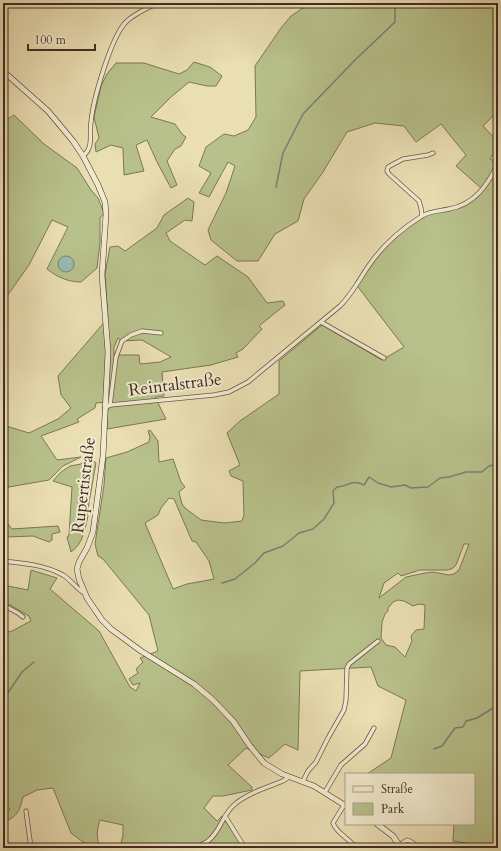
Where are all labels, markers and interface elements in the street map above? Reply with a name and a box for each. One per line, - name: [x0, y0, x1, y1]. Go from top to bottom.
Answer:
- scale bar: [28, 26, 95, 52]
- text: 100 m: [34, 32, 67, 48]
- street label: Reintalstraße: [127, 367, 223, 402]
- street label: Rupertistraße: [66, 436, 101, 534]
- legend: [345, 773, 475, 825]
- text: Straße: [381, 781, 413, 797]
- text: Park: [381, 801, 405, 817]

